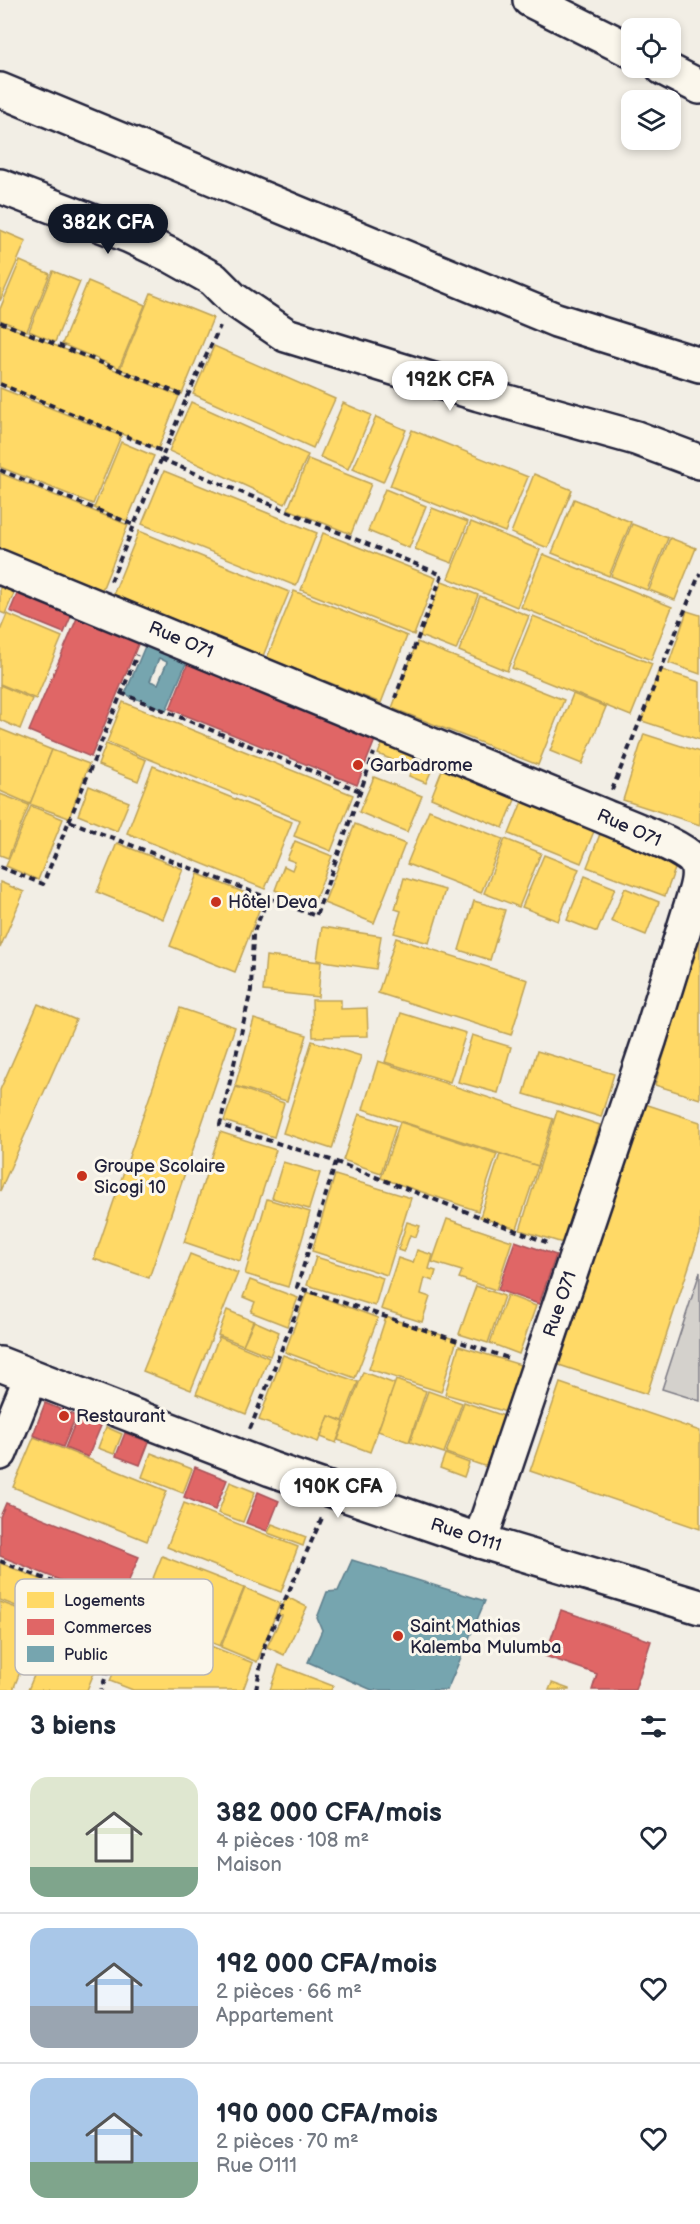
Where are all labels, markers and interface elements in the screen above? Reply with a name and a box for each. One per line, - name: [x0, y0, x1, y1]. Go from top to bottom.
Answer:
- map controls: [621, 18, 681, 150]
- button: locate: [621, 18, 681, 78]
- button: layers: [621, 90, 681, 150]
- pin: 382K CFA: [46, 204, 170, 255]
- text: 382K CFA: [62, 211, 154, 235]
- pin: 192K CFA: [388, 361, 512, 412]
- text: 192K CFA: [406, 368, 494, 392]
- street label: Rue O71: [146, 617, 216, 663]
- place label: Garbadrome: [370, 755, 473, 776]
- marker: Garbadrome: [351, 758, 365, 772]
- street label: Rue O71: [594, 805, 664, 851]
- place label: Hôtel Deva: [228, 892, 318, 913]
- marker: Hôtel Deva: [209, 895, 223, 909]
- place label: Groupe Scolaire Sicogi 10: [94, 1156, 225, 1198]
- marker: Groupe Scolaire Sicogi 10: [75, 1169, 89, 1183]
- street label: Rue O71: [539, 1268, 581, 1340]
- place label: Restaurant: [76, 1406, 166, 1427]
- marker: Restaurant: [57, 1409, 71, 1423]
- pin: 190K CFA: [276, 1468, 400, 1519]
- text: 190K CFA: [294, 1475, 382, 1499]
- street label: Rue O111: [428, 1514, 504, 1556]
- legend: [15, 1579, 213, 1675]
- text: Logements: [64, 1592, 145, 1611]
- place label: Saint Mathias Kalemba Mulumba: [410, 1616, 561, 1658]
- text: Commerces: [64, 1619, 152, 1638]
- marker: Saint Mathias Kalemba Mulumba: [391, 1629, 405, 1643]
- text: Public: [64, 1646, 108, 1665]
- icon: filters: [637, 1710, 670, 1743]
- text: 3 biens: [30, 1711, 116, 1742]
- text: 382 000 CFA/mois: [216, 1798, 442, 1829]
- icon: home: [78, 1801, 150, 1873]
- icon: heart: [637, 1821, 670, 1854]
- text: 4 pièces · 108 m²: [216, 1829, 369, 1853]
- text: Maison: [216, 1853, 282, 1877]
- text: 192 000 CFA/mois: [216, 1949, 437, 1980]
- icon: home: [78, 1952, 150, 2024]
- icon: heart: [637, 1972, 670, 2005]
- text: 2 pièces · 66 m²: [216, 1980, 362, 2004]
- text: Appartement: [216, 2004, 333, 2028]
- text: 190 000 CFA/mois: [216, 2099, 438, 2130]
- icon: home: [78, 2102, 150, 2174]
- icon: heart: [637, 2122, 670, 2155]
- text: 2 pièces · 70 m²: [216, 2130, 359, 2154]
- text: Rue O111: [216, 2154, 297, 2178]

